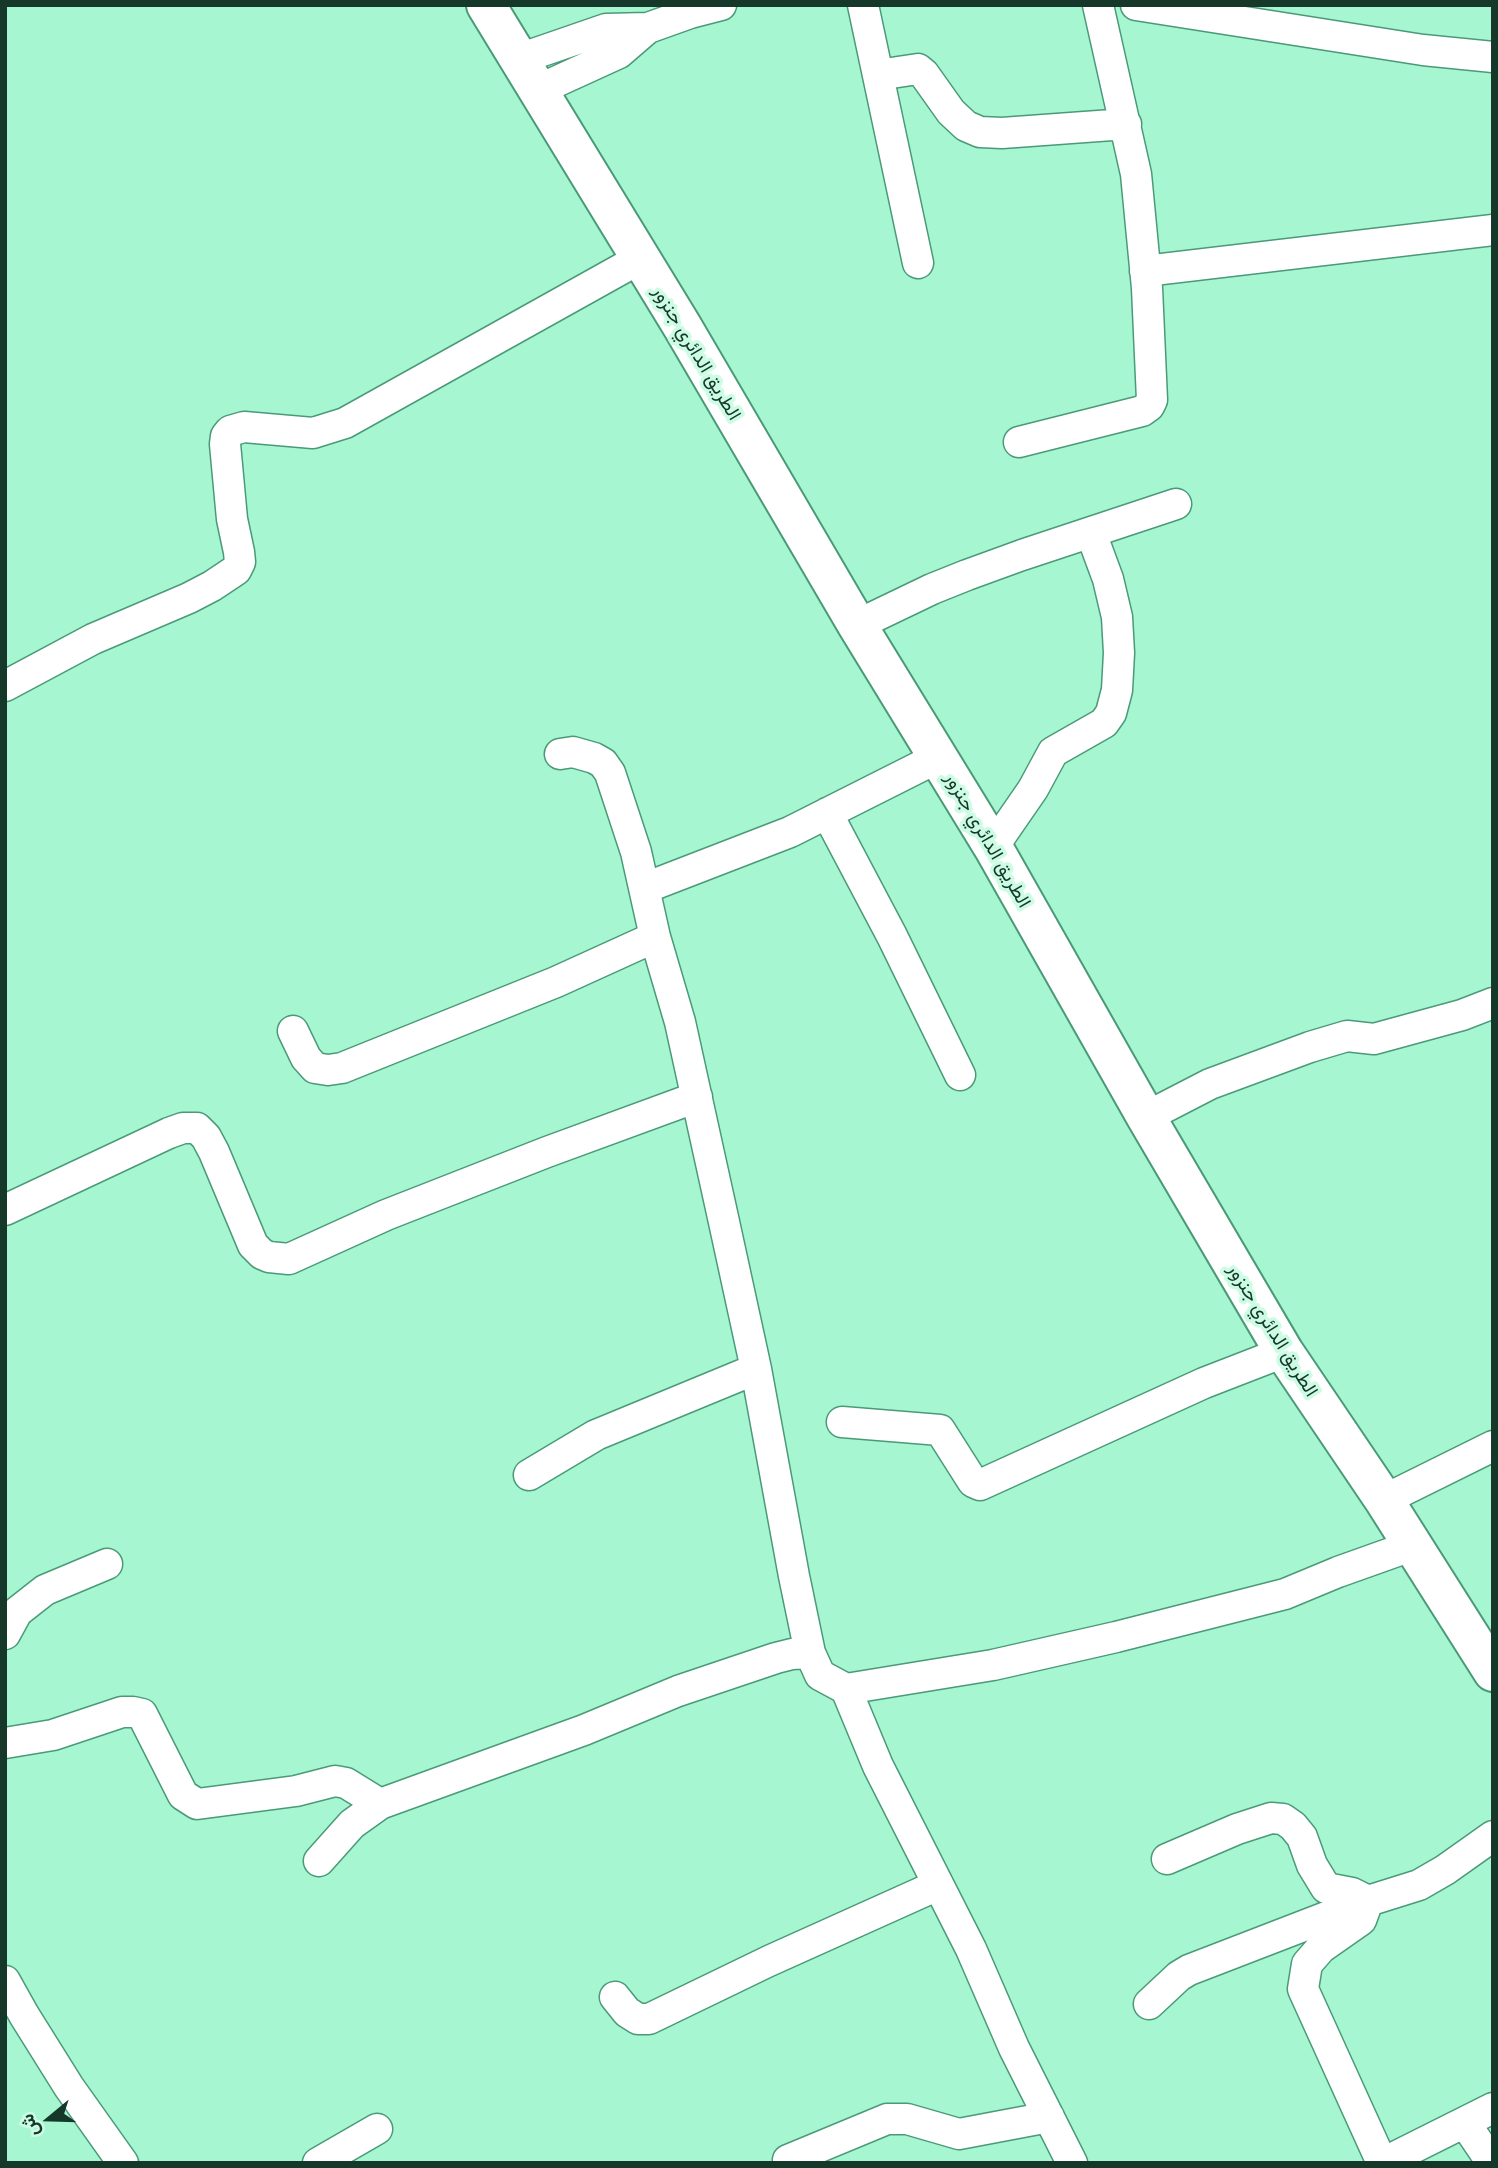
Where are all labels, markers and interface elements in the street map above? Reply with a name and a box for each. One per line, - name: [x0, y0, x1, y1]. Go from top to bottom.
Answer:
- street label: الطريق الدائري جنزور: [648, 282, 746, 424]
- street label: الطريق الدائري جنزور: [940, 768, 1036, 912]
- street label: الطريق الدائري جنزور: [1223, 1259, 1323, 1401]
- north arrow: [14, 2084, 84, 2154]
- text: ش: [14, 2111, 43, 2141]

